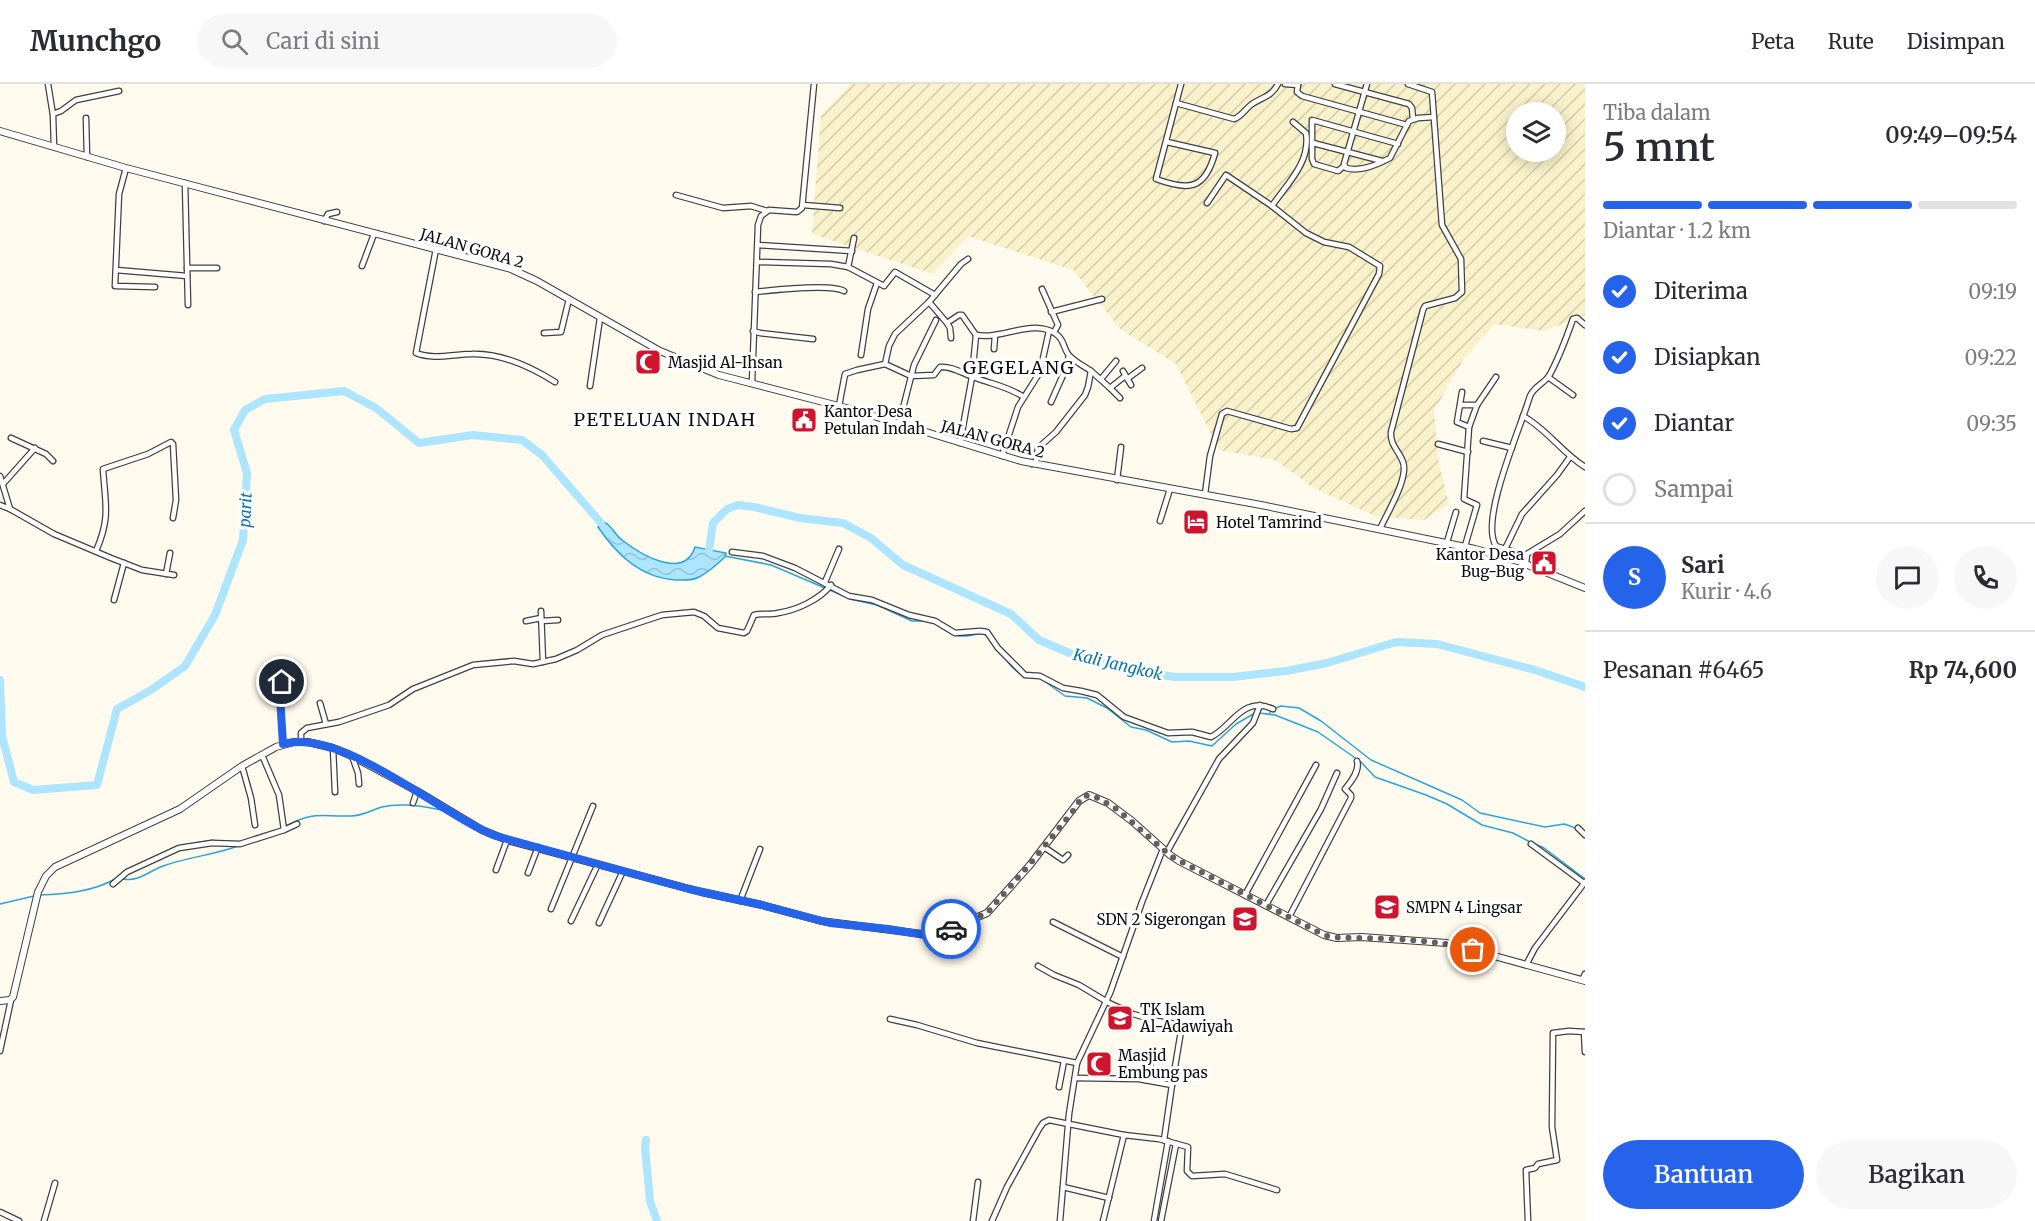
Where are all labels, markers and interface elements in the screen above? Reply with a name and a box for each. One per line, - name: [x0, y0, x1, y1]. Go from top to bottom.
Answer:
- search box: [197, 14, 617, 68]
- text: Munchgo: [30, 23, 161, 59]
- icon: search: [218, 25, 251, 58]
- text: Cari di sini: [266, 27, 380, 55]
- text: Peta: [1751, 28, 1795, 55]
- text: Rute: [1828, 28, 1874, 55]
- text: Disimpan: [1907, 28, 2005, 55]
- text: Tiba dalam: [1603, 100, 1711, 125]
- map controls: [1506, 102, 1566, 162]
- button: layers: [1506, 102, 1566, 162]
- text: 09:49–09:54: [1885, 121, 2017, 149]
- text: 5 mnt: [1603, 123, 1715, 172]
- text: Diantar · 1.2 km: [1603, 218, 1751, 243]
- street label: JALAN GORA 2: [417, 224, 526, 272]
- icon: check: [1603, 275, 1636, 308]
- text: Diterima: [1654, 277, 1748, 305]
- text: 09:19: [1968, 279, 2017, 304]
- icon: check: [1603, 341, 1636, 374]
- text: Disiapkan: [1654, 343, 1760, 371]
- text: 09:22: [1964, 345, 2017, 370]
- mosque icon: Masjid Al-Ihsan: [633, 347, 663, 377]
- place label: Masjid Al-Ihsan: [668, 353, 783, 372]
- district label: GEGELANG: [963, 356, 1075, 379]
- place label: Kantor Desa Petulan Indah: [824, 402, 925, 438]
- public building icon: Kantor Desa Petulan Indah: [789, 405, 819, 435]
- icon: check: [1603, 407, 1636, 440]
- district label: PETELUAN INDAH: [574, 408, 756, 431]
- text: Diantar: [1654, 409, 1734, 437]
- text: 09:35: [1966, 411, 2017, 436]
- street label: JALAN GORA 2: [938, 416, 1047, 462]
- text: Sampai: [1654, 475, 1733, 503]
- water label: parit: [234, 492, 256, 528]
- hotel icon: Hotel Tamrind: [1181, 507, 1211, 537]
- place label: Hotel Tamrind: [1216, 513, 1322, 532]
- place label: Kantor Desa Bug-Bug: [1436, 545, 1524, 581]
- button: chat: [1876, 546, 1939, 609]
- button: phone: [1954, 546, 2017, 609]
- public building icon: Kantor Desa Bug-Bug: [1529, 548, 1559, 578]
- text: Sari: [1681, 551, 1725, 579]
- text: S: [1628, 563, 1641, 591]
- text: Kurir · 4.6: [1681, 579, 1772, 604]
- water label: Kali Jangkok: [1070, 644, 1165, 684]
- pin: [256, 656, 307, 707]
- text: Pesanan #6465: [1603, 656, 1764, 684]
- text: Rp 74,600: [1909, 656, 2017, 684]
- icon: home: [265, 665, 298, 698]
- school or university icon: SMPN 4 Lingsar: [1372, 892, 1402, 922]
- place label: SMPN 4 Lingsar: [1406, 898, 1523, 917]
- courier: [921, 899, 981, 959]
- school or university icon: SDN 2 Sigerongan: [1230, 904, 1260, 934]
- place label: SDN 2 Sigerongan: [1097, 910, 1226, 929]
- icon: car: [935, 913, 968, 946]
- pin: [1447, 924, 1498, 975]
- icon: bag: [1456, 933, 1489, 966]
- place label: TK Islam Al-Adawiyah: [1139, 1000, 1233, 1036]
- school or university icon: TK Islam Al-Adawiyah: [1105, 1003, 1135, 1033]
- place label: Masjid Embung pas: [1118, 1046, 1208, 1082]
- mosque icon: Masjid Embung pas: [1084, 1049, 1114, 1079]
- button: Bantuan: [1603, 1140, 1804, 1209]
- button: Bagikan: [1816, 1140, 2017, 1209]

